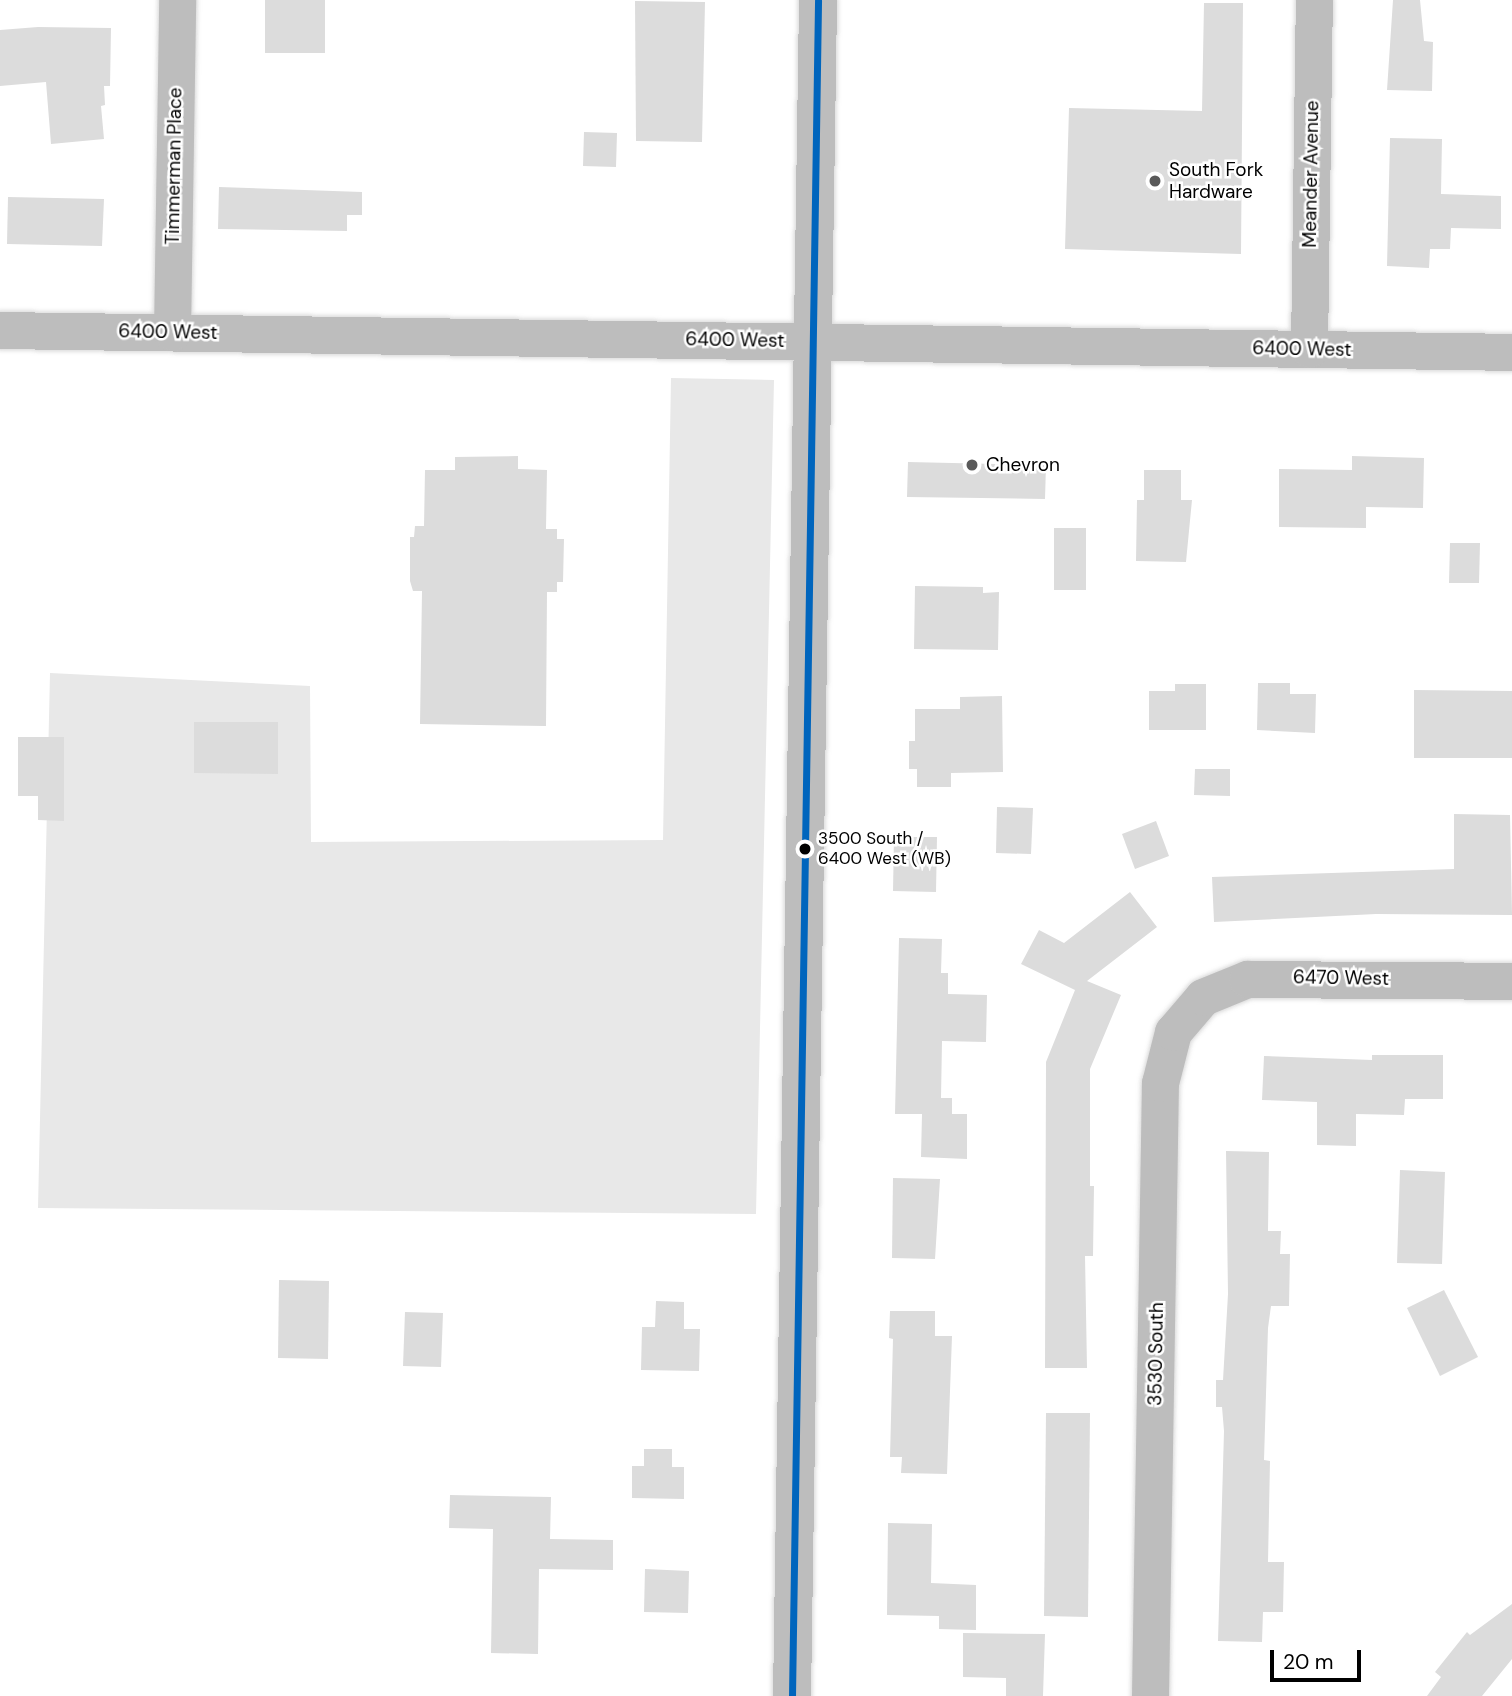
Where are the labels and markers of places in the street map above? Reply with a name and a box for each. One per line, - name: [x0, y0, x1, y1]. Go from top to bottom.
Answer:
- place label: South Fork Hardware: [1169, 159, 1263, 203]
- marker: South Fork Hardware: [1147, 173, 1163, 189]
- place label: Chevron: [986, 454, 1060, 476]
- marker: Chevron: [964, 457, 980, 473]
- place label: 3500 South / 6400 West (WB): [818, 829, 951, 869]
- marker: 3500 South / 6400 West (WB): [798, 842, 812, 856]

